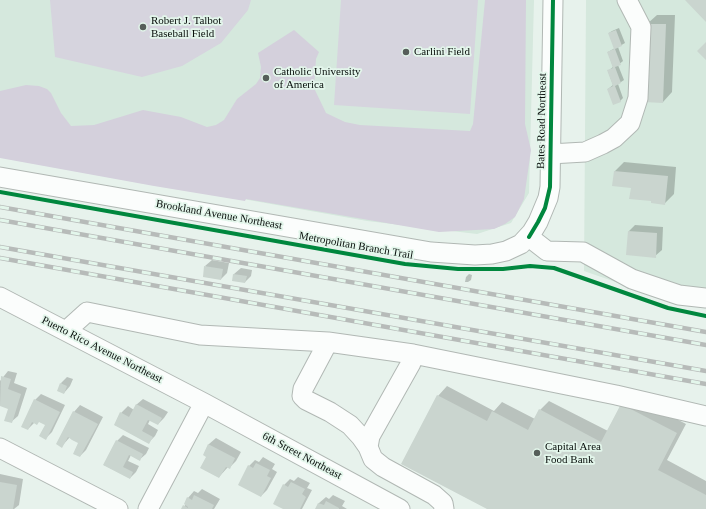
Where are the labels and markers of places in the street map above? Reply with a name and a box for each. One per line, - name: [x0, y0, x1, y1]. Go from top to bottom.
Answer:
- place label: Robert J. Talbot Baseball Field: [151, 14, 221, 40]
- marker: Robert J. Talbot Baseball Field: [138, 22, 148, 32]
- place label: Carlini Field: [414, 45, 470, 59]
- marker: Carlini Field: [401, 47, 411, 57]
- place label: Catholic University of America: [274, 65, 360, 91]
- marker: Catholic University of America: [261, 73, 271, 83]
- place label: Capital Area Food Bank: [545, 440, 601, 466]
- marker: Capital Area Food Bank: [532, 448, 542, 458]

